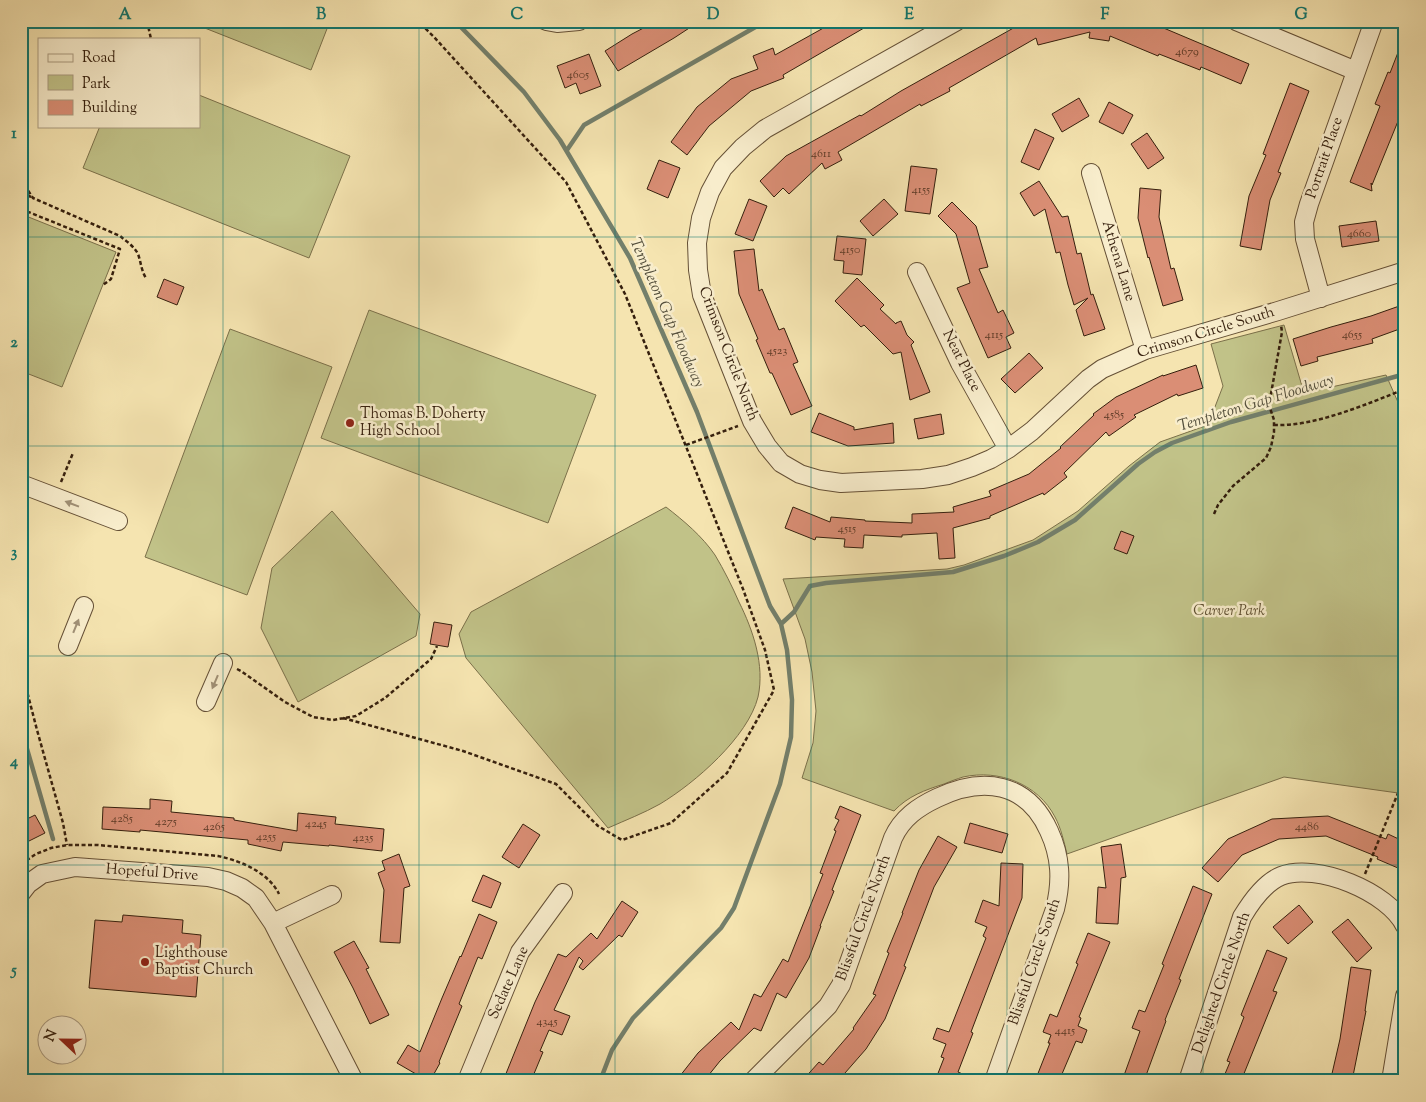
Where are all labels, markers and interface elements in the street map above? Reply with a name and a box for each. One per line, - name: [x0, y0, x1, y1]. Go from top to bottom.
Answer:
- text: A: [119, 4, 132, 27]
- text: B: [316, 4, 326, 27]
- text: C: [511, 4, 524, 27]
- text: D: [707, 4, 720, 27]
- text: E: [904, 4, 914, 27]
- text: F: [1101, 4, 1110, 27]
- text: G: [1294, 4, 1308, 27]
- legend: [38, 38, 200, 128]
- house number: 4679: [1175, 43, 1199, 61]
- text: Road: [82, 48, 116, 69]
- house number: 4605: [567, 66, 589, 84]
- text: Park: [82, 74, 111, 95]
- text: Building: [82, 98, 137, 119]
- street label: Portrait Place: [1301, 114, 1349, 202]
- text: 1: [11, 123, 17, 146]
- house number: 4611: [811, 145, 831, 163]
- house number: 4155: [912, 181, 930, 199]
- street label: Athena Lane: [1096, 218, 1140, 304]
- house number: 4660: [1347, 225, 1371, 243]
- water label: Templeton Gap Floodway: [623, 234, 710, 392]
- house number: 4150: [840, 241, 860, 259]
- street label: Crimson Circle North: [693, 284, 763, 424]
- street label: Crimson Circle South: [1135, 302, 1277, 364]
- street label: Neat Place: [936, 326, 986, 396]
- house number: 4115: [985, 326, 1003, 344]
- house number: 4655: [1342, 326, 1362, 344]
- text: 2: [10, 332, 18, 355]
- house number: 4523: [767, 342, 787, 360]
- water label: Templeton Gap Floodway: [1175, 369, 1337, 439]
- place label: Thomas B. Doherty High School: [360, 404, 486, 442]
- house number: 4585: [1104, 406, 1124, 424]
- marker: Thomas B. Doherty High School: [344, 417, 356, 429]
- one-way arrow: [64, 500, 79, 508]
- house number: 4515: [838, 520, 856, 538]
- text: 3: [11, 542, 18, 565]
- park label: Carver Park: [1193, 601, 1265, 622]
- one-way arrow: [72, 619, 80, 633]
- one-way arrow: [210, 675, 218, 690]
- text: 4: [9, 751, 18, 774]
- house number: 4285: [111, 810, 133, 828]
- house number: 4275: [155, 813, 177, 831]
- house number: 4245: [305, 815, 327, 833]
- house number: 4265: [203, 818, 225, 836]
- house number: 4486: [1295, 818, 1319, 836]
- house number: 4255: [256, 828, 276, 846]
- house number: 4235: [353, 829, 373, 847]
- street label: Blissful Circle North: [831, 852, 897, 984]
- street label: Hopeful Drive: [105, 859, 199, 887]
- street label: Blissful Circle South: [1003, 895, 1067, 1028]
- street label: Delighted Circle North: [1188, 909, 1256, 1057]
- place label: Lighthouse Baptist Church: [155, 943, 254, 981]
- street label: Sedate Lane: [484, 943, 534, 1023]
- marker: Lighthouse Baptist Church: [139, 956, 151, 968]
- text: 5: [9, 960, 17, 983]
- house number: 4345: [536, 1013, 558, 1031]
- north arrow: [38, 1014, 88, 1064]
- house number: 4415: [1055, 1022, 1075, 1040]
- text: N: [40, 1027, 63, 1045]

